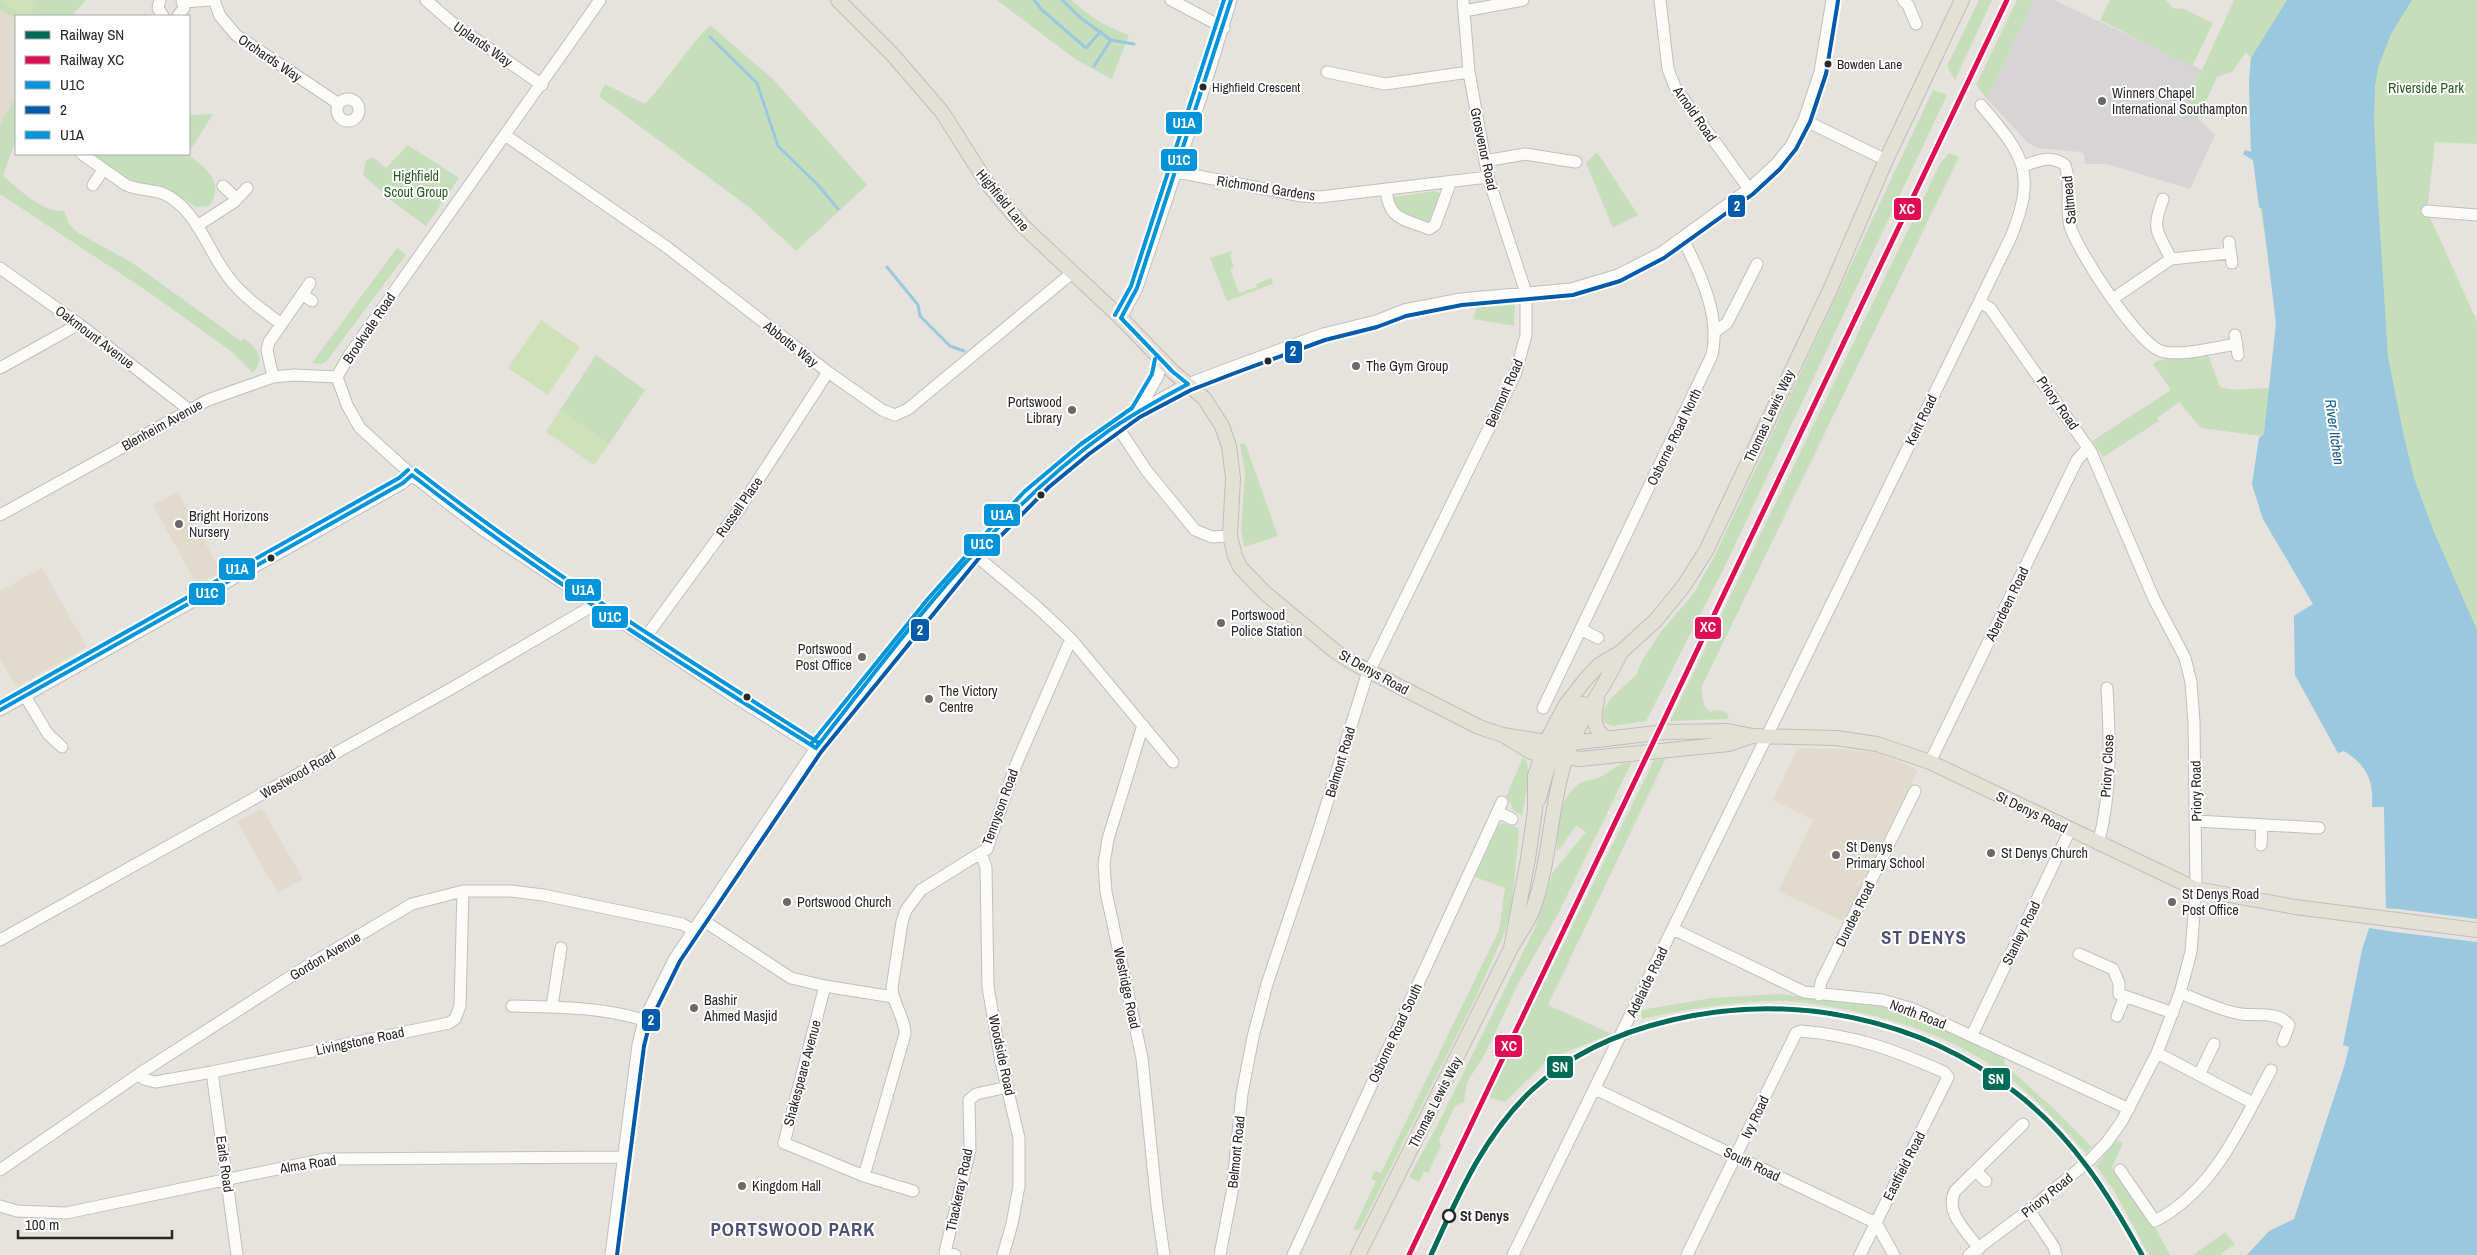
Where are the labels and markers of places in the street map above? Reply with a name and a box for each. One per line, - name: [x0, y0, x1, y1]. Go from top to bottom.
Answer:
- place label: Bowden Lane: [1837, 56, 1902, 73]
- marker: Bowden Lane: [1823, 59, 1833, 69]
- place label: Highfield Crescent: [1212, 79, 1300, 96]
- marker: Highfield Crescent: [1198, 82, 1208, 92]
- place label: Winners Chapel International Southampton: [2112, 84, 2247, 118]
- marker: Winners Chapel International Southampton: [2096, 95, 2108, 107]
- unlabelled marker: [1263, 356, 1273, 366]
- place label: The Gym Group: [1366, 357, 1448, 375]
- marker: The Gym Group: [1350, 360, 1362, 372]
- place label: Portswood Library: [1008, 393, 1062, 427]
- marker: Portswood Library: [1066, 404, 1078, 416]
- unlabelled marker: [1036, 490, 1046, 500]
- place label: Bright Horizons Nursery: [189, 507, 269, 541]
- marker: Bright Horizons Nursery: [173, 518, 185, 530]
- unlabelled marker: [266, 553, 276, 563]
- place label: Portswood Police Station: [1231, 606, 1302, 640]
- marker: Portswood Police Station: [1215, 617, 1227, 629]
- place label: Portswood Post Office: [795, 640, 852, 674]
- marker: Portswood Post Office: [856, 651, 868, 663]
- place label: The Victory Centre: [939, 682, 998, 716]
- unlabelled marker: [742, 692, 752, 702]
- marker: The Victory Centre: [923, 693, 935, 705]
- place label: St Denys Primary School: [1846, 838, 1924, 872]
- place label: St Denys Church: [2001, 844, 2088, 862]
- marker: St Denys Church: [1985, 847, 1997, 859]
- marker: St Denys Primary School: [1830, 849, 1842, 861]
- place label: St Denys Road Post Office: [2182, 885, 2259, 919]
- place label: Portswood Church: [797, 893, 891, 911]
- marker: Portswood Church: [781, 896, 793, 908]
- marker: St Denys Road Post Office: [2166, 896, 2178, 908]
- place label: Bashir Ahmed Masjid: [703, 991, 777, 1025]
- marker: Bashir Ahmed Masjid: [688, 1002, 700, 1014]
- place label: Kingdom Hall: [752, 1177, 821, 1195]
- marker: Kingdom Hall: [736, 1180, 748, 1192]
- place label: St Denys: [1460, 1207, 1509, 1225]
- marker: St Denys: [1442, 1209, 1456, 1223]

